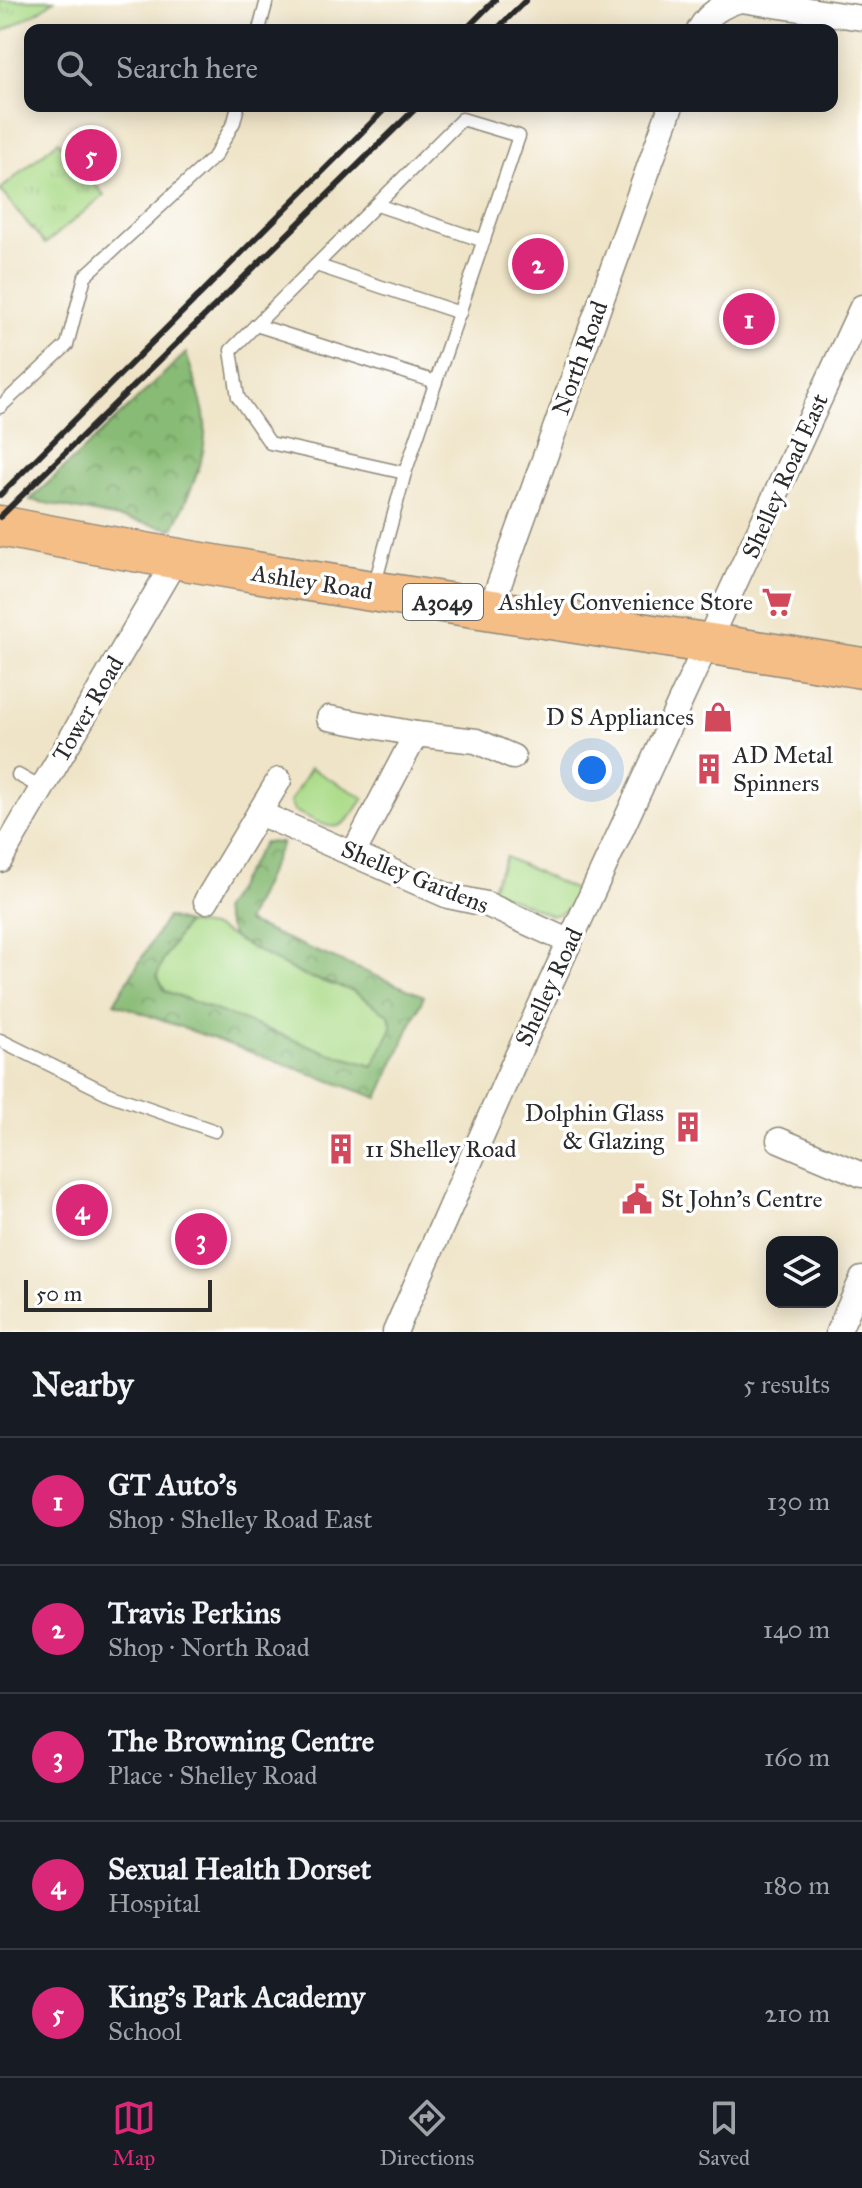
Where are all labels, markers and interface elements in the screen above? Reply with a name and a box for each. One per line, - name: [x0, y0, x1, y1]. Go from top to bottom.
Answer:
- search box: [24, 24, 838, 112]
- icon: search: [52, 46, 96, 90]
- text: Search here: [116, 50, 258, 86]
- pin: 5: [65, 125, 117, 185]
- pin: 2: [512, 234, 564, 294]
- pin: 1: [723, 289, 775, 349]
- street label: North Road: [546, 297, 614, 419]
- street label: Shelley Road East: [735, 389, 835, 563]
- street label: Ashley Road: [248, 557, 375, 606]
- road number: A3049: [403, 584, 483, 620]
- supermarket icon: Ashley Convenience Store: [760, 585, 794, 619]
- place label: Ashley Convenience Store: [498, 587, 753, 617]
- street label: Tower Road: [46, 651, 130, 767]
- shop icon: D S Appliances: [701, 700, 735, 734]
- place label: D S Appliances: [546, 702, 694, 732]
- place label: AD Metal Spinners: [732, 740, 833, 798]
- your location: [572, 750, 612, 790]
- building icon: AD Metal Spinners: [692, 752, 726, 786]
- street label: Shelley Gardens: [337, 834, 493, 920]
- street label: Shelley Road: [508, 923, 590, 1051]
- place label: Dolphin Glass & Glazing: [525, 1098, 665, 1156]
- building icon: Dolphin Glass & Glazing: [671, 1110, 705, 1144]
- building icon: 11 Shelley Road: [324, 1132, 358, 1166]
- place label: 11 Shelley Road: [365, 1134, 517, 1164]
- pin: 4: [56, 1180, 108, 1240]
- public building icon: St John's Centre: [620, 1182, 654, 1216]
- place label: St John's Centre: [661, 1184, 822, 1214]
- pin: 3: [175, 1209, 227, 1269]
- map controls: [766, 1236, 838, 1308]
- button: layers: [766, 1236, 838, 1308]
- scale bar: [24, 1276, 212, 1312]
- text: 50 m: [36, 1280, 82, 1307]
- text: Nearby: [32, 1364, 134, 1405]
- text: 5 results: [743, 1368, 830, 1400]
- text: GT Auto's: [108, 1467, 237, 1503]
- text: 1: [53, 1485, 63, 1517]
- text: 130 m: [767, 1485, 830, 1517]
- text: Shop · Shelley Road East: [108, 1503, 372, 1535]
- text: Travis Perkins: [108, 1595, 281, 1631]
- text: 2: [52, 1613, 64, 1645]
- text: 140 m: [763, 1613, 830, 1645]
- text: Shop · North Road: [108, 1631, 310, 1663]
- text: The Browning Centre: [108, 1723, 374, 1759]
- text: 3: [53, 1741, 63, 1773]
- text: 160 m: [764, 1741, 830, 1773]
- text: Place · Shelley Road: [108, 1759, 318, 1791]
- text: Sexual Health Dorset: [108, 1851, 371, 1887]
- text: 4: [51, 1869, 65, 1901]
- text: 180 m: [763, 1869, 830, 1901]
- text: Hospital: [108, 1887, 200, 1919]
- text: King's Park Academy: [108, 1979, 365, 2015]
- text: 5: [52, 1997, 64, 2029]
- text: 210 m: [764, 1997, 830, 2029]
- text: School: [108, 2015, 182, 2047]
- tab: Map: [112, 2096, 156, 2171]
- tab: Directions: [379, 2096, 474, 2171]
- tab: Saved: [698, 2096, 750, 2171]

